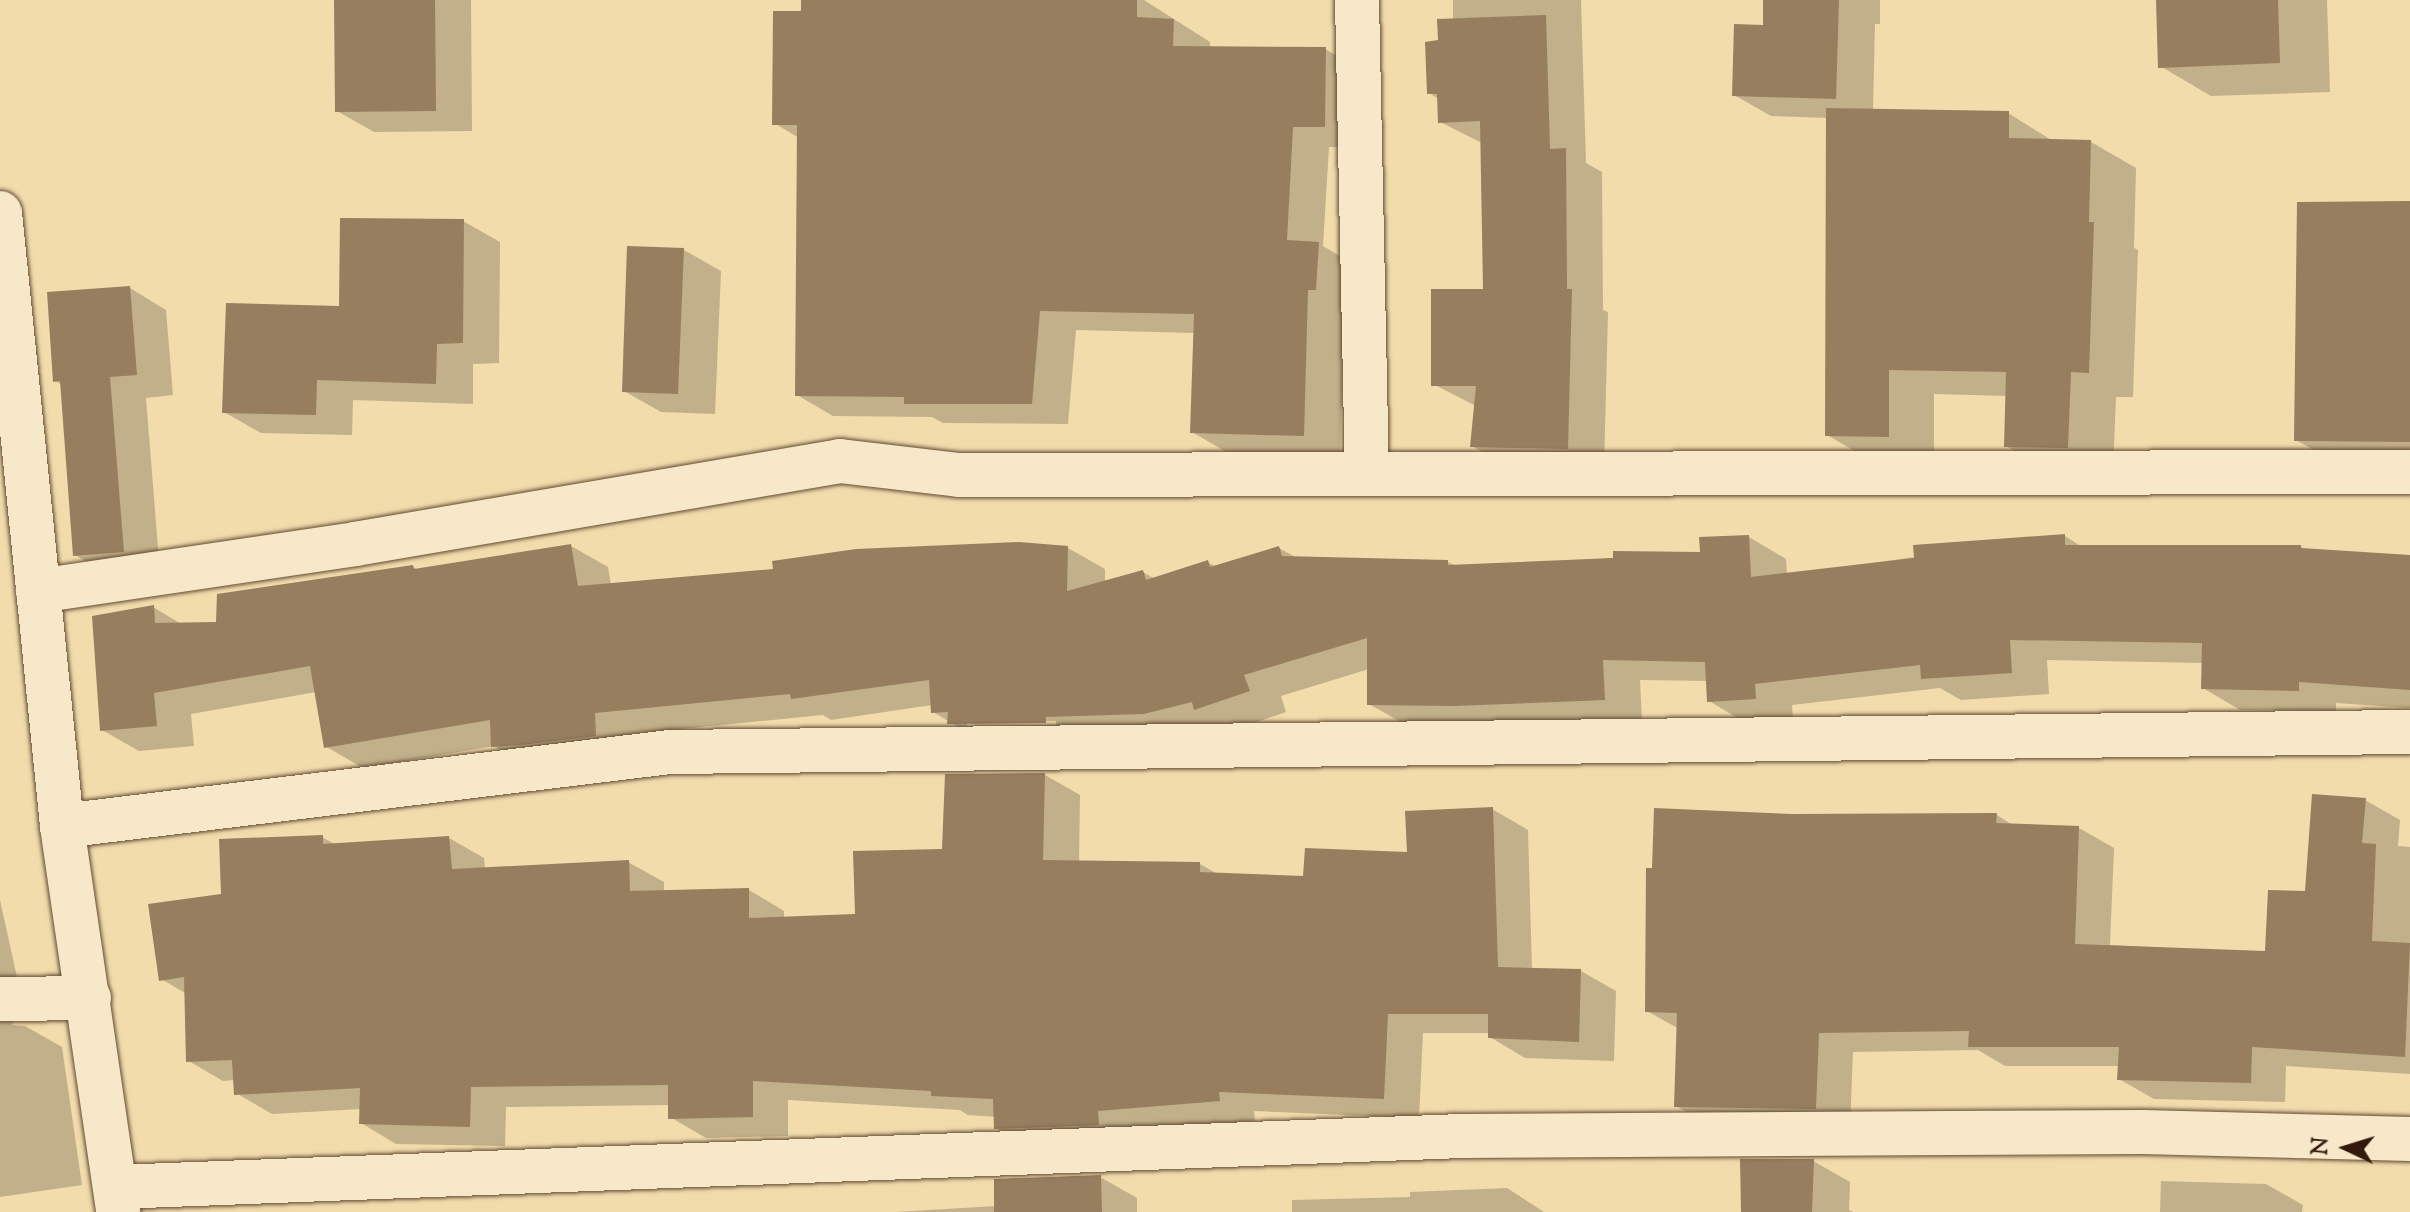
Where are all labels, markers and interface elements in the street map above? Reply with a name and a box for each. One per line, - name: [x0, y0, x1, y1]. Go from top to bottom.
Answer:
- north arrow: [2306, 1108, 2386, 1188]
- text: N: [2305, 1136, 2339, 1156]

